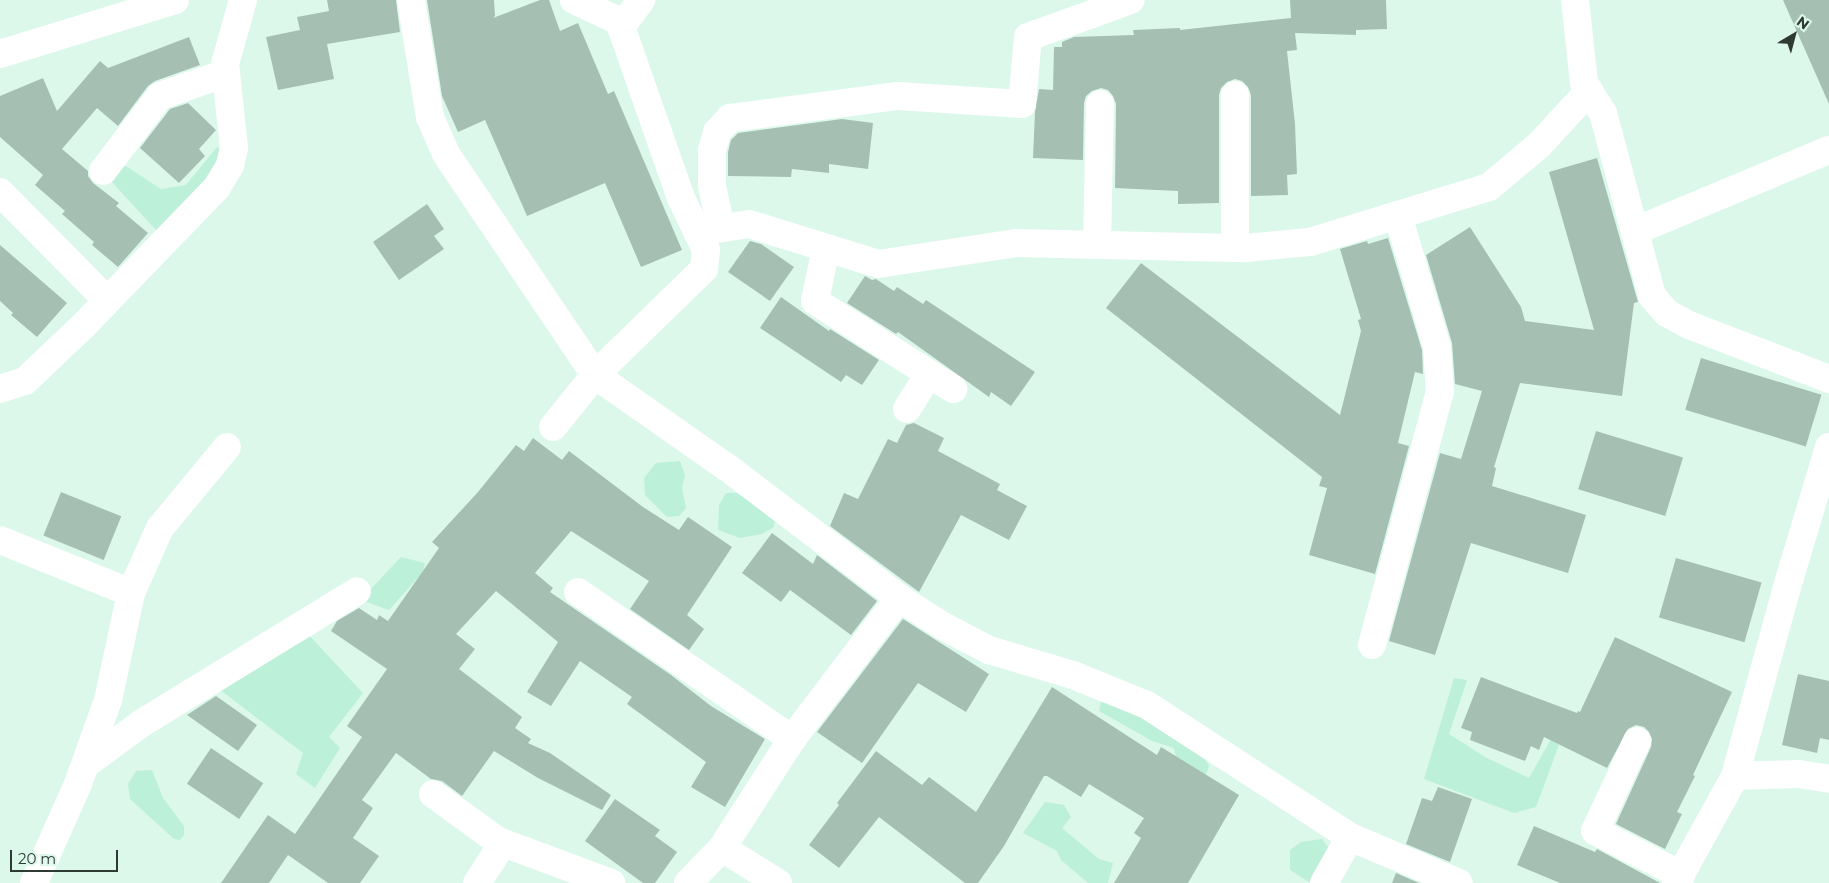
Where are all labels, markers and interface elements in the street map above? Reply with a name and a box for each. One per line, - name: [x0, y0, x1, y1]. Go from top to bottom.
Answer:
- north arrow: [1769, 10, 1819, 60]
- text: N: [1793, 12, 1813, 34]
- scale bar: [12, 840, 120, 872]
- text: 20 m: [18, 849, 56, 868]

